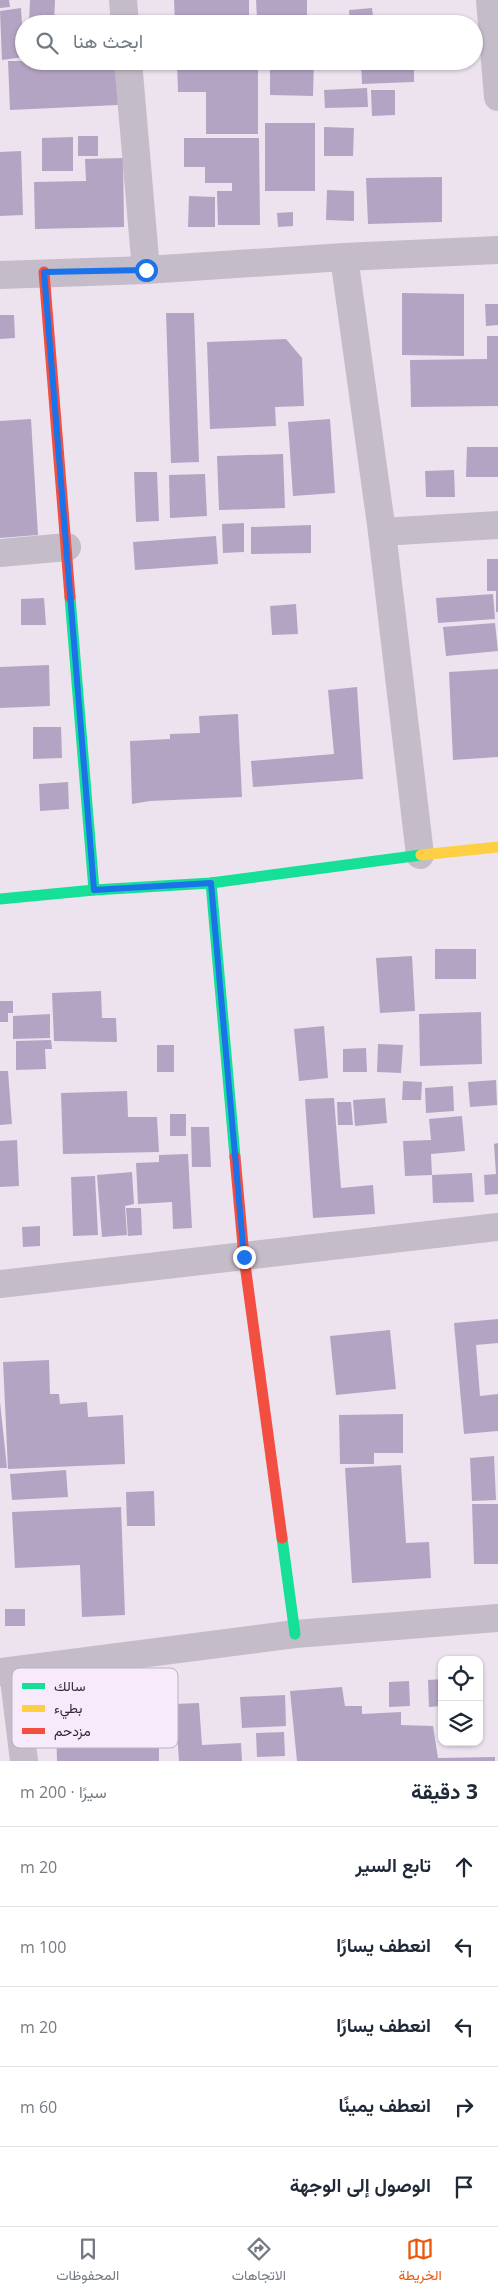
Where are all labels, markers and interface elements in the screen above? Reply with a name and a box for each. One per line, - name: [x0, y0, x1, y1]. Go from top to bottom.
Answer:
- search box: [15, 15, 483, 70]
- text: ابحث هنا: [73, 28, 143, 54]
- icon: search: [33, 29, 61, 57]
- route start: [135, 259, 158, 282]
- route end: [233, 1246, 256, 1269]
- map controls: [438, 1656, 483, 1746]
- button: locate: [438, 1656, 483, 1701]
- legend: [12, 1668, 178, 1748]
- text: سالك: [54, 1676, 85, 1695]
- text: بطيء: [54, 1698, 82, 1720]
- button: layers: [438, 1701, 483, 1746]
- text: مزدحم: [54, 1721, 91, 1740]
- text: 3 دقيقة: [411, 1777, 478, 1805]
- text: سيرًا · 200 m: [20, 1781, 107, 1803]
- text: تابع السير: [355, 1852, 431, 1878]
- icon: ahead: [450, 1853, 478, 1881]
- text: 20 m: [20, 1856, 57, 1878]
- text: انعطف يسارًا: [336, 1932, 431, 1958]
- icon: left: [450, 1933, 478, 1961]
- text: 100 m: [20, 1936, 66, 1958]
- text: انعطف يسارًا: [336, 2012, 431, 2038]
- icon: left: [450, 2013, 478, 2041]
- text: 20 m: [20, 2016, 57, 2038]
- text: انعطف يمينًا: [338, 2092, 431, 2118]
- icon: right: [450, 2093, 478, 2121]
- text: 60 m: [20, 2096, 57, 2118]
- text: الوصول إلى الوجهة: [290, 2172, 431, 2198]
- icon: arrive: [450, 2173, 478, 2201]
- tab: المحفوظات: [56, 2235, 119, 2288]
- tab: الاتجاهات: [232, 2235, 286, 2288]
- tab: الخريطة: [398, 2235, 442, 2288]

